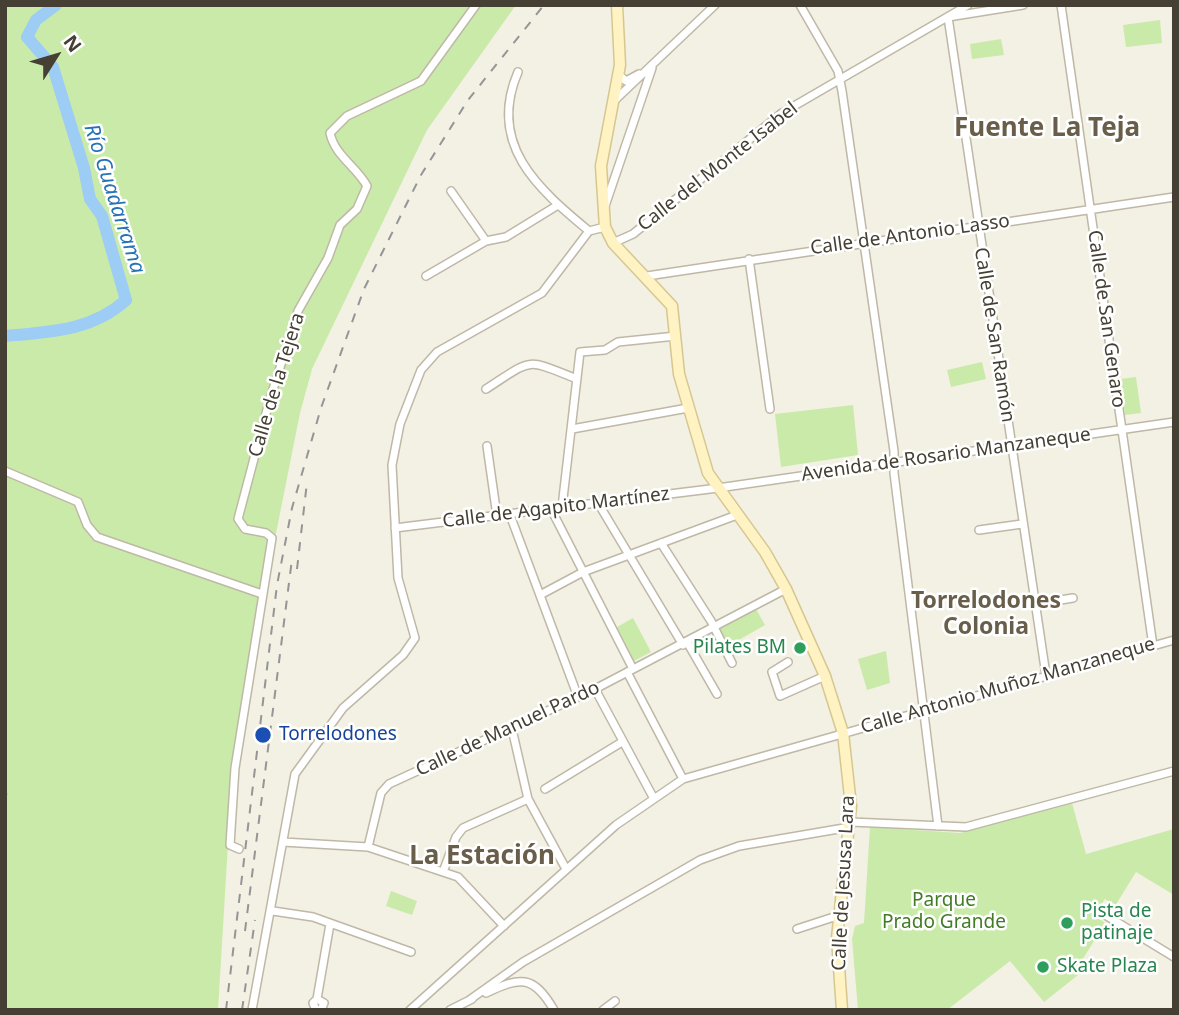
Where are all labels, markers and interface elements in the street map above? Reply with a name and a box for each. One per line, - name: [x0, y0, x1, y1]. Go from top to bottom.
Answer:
- north arrow: [21, 21, 91, 91]
- text: N: [58, 29, 88, 57]
- street label: Calle del Monte Isabel: [633, 97, 803, 237]
- district label: Fuente La Teja: [954, 113, 1140, 145]
- water label: Río Guadarrama: [78, 121, 150, 277]
- street label: Calle de Antonio Lasso: [809, 210, 1011, 260]
- street label: Calle de San Genaro: [1082, 229, 1130, 409]
- street label: Calle de San Ramón: [969, 246, 1019, 424]
- street label: Calle de la Tejera: [244, 310, 310, 460]
- street label: Avenida de Rosario Manzaneque: [800, 423, 1092, 487]
- street label: Calle de Agapito Martínez: [441, 483, 671, 533]
- district label: Torrelodones Colonia: [911, 587, 1061, 641]
- street label: Calle Antonio Muñoz Manzaneque: [858, 633, 1158, 739]
- place label: Pilates BM: [693, 637, 786, 659]
- marker: Pilates BM: [792, 640, 808, 656]
- street label: Calle de Manuel Pardo: [412, 676, 604, 782]
- place label: Torrelodones: [279, 724, 397, 746]
- marker: Torrelodones: [253, 725, 273, 745]
- street label: Calle de Jesusa Lara: [828, 795, 860, 971]
- district label: La Estación: [409, 841, 555, 873]
- park label: Parque Prado Grande: [882, 890, 1006, 934]
- place label: Pista de patinaje: [1081, 901, 1153, 945]
- marker: Pista de patinaje: [1059, 915, 1075, 931]
- place label: Skate Plaza: [1057, 956, 1157, 978]
- marker: Skate Plaza: [1035, 959, 1051, 975]

